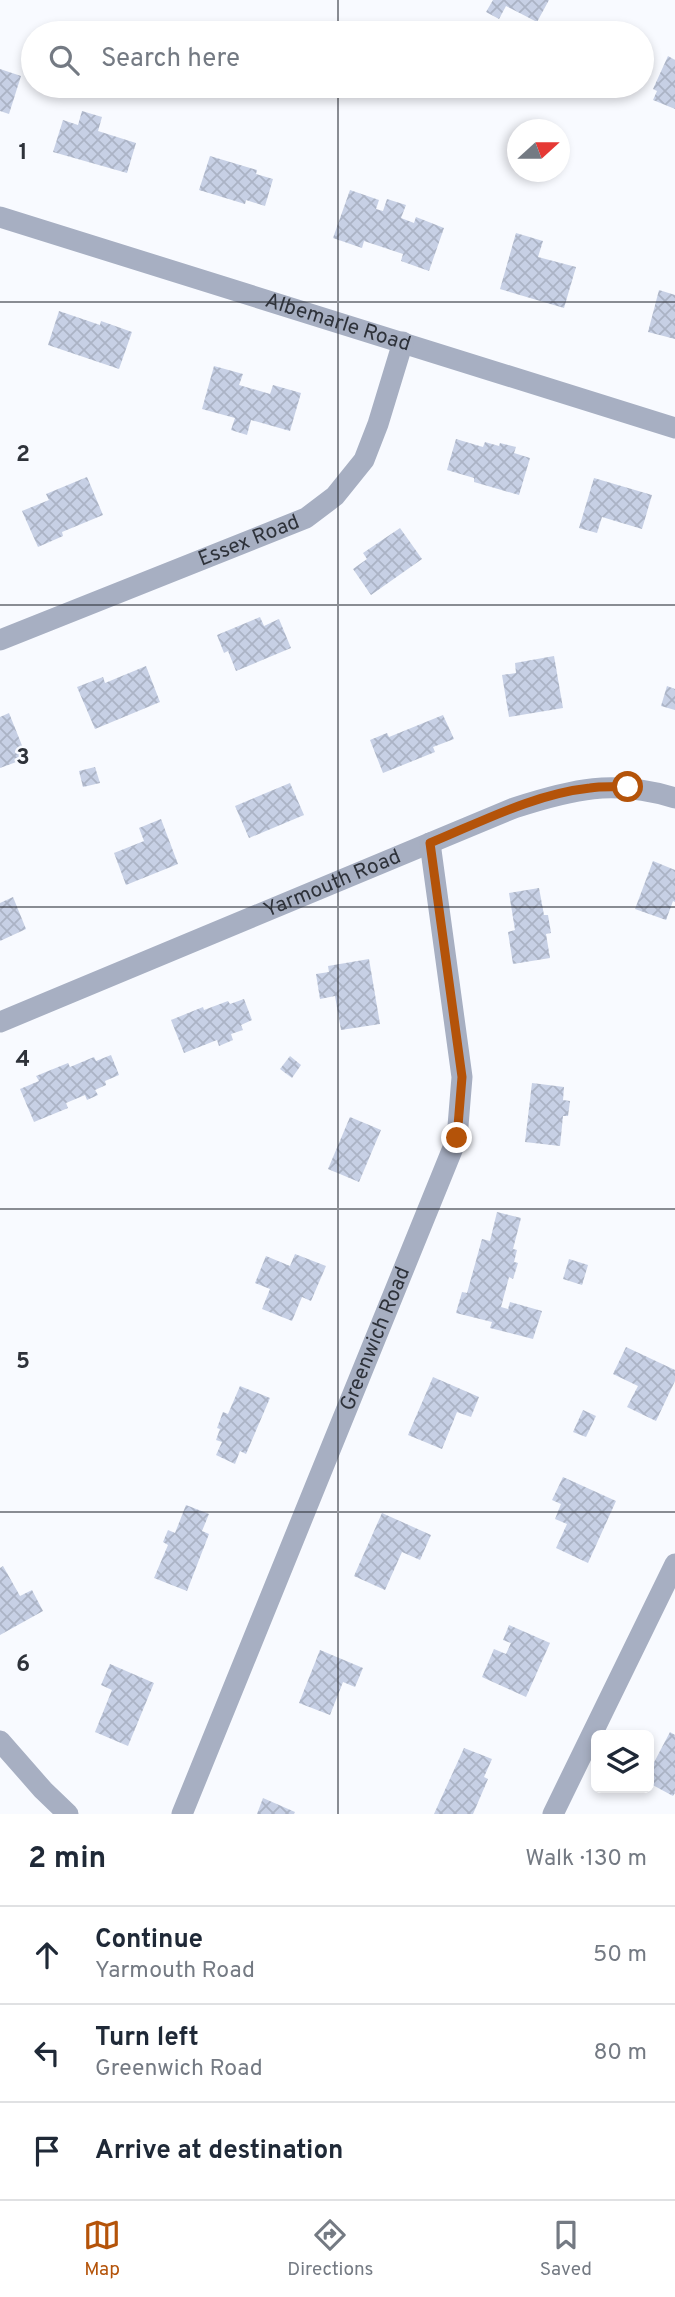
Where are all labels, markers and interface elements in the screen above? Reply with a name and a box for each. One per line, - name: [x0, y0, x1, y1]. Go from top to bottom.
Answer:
- search box: [21, 21, 654, 98]
- icon: search: [45, 41, 83, 79]
- text: Search here: [101, 43, 240, 76]
- north arrow: [507, 119, 570, 182]
- text: 1: [18, 139, 28, 168]
- street label: Albemarle Road: [262, 287, 414, 358]
- text: 2: [16, 441, 30, 470]
- street label: Essex Road: [194, 508, 304, 573]
- text: 3: [16, 744, 30, 773]
- route start: [612, 771, 643, 802]
- street label: Yarmouth Road: [260, 843, 405, 924]
- text: 4: [16, 1046, 30, 1075]
- route end: [441, 1122, 472, 1153]
- street label: Greenwich Road: [334, 1263, 417, 1415]
- text: 5: [16, 1348, 30, 1377]
- text: 6: [16, 1651, 30, 1680]
- map controls: [591, 1730, 654, 1793]
- button: layers: [591, 1730, 654, 1793]
- text: 2 min: [28, 1841, 106, 1878]
- text: Walk · 130 m: [525, 1845, 647, 1874]
- text: Continue: [95, 1924, 203, 1957]
- icon: ahead: [28, 1936, 66, 1974]
- text: 50 m: [593, 1941, 647, 1970]
- text: Yarmouth Road: [95, 1957, 255, 1986]
- text: Turn left: [95, 2022, 199, 2055]
- icon: left: [28, 2034, 66, 2072]
- text: 80 m: [594, 2039, 647, 2068]
- text: Greenwich Road: [95, 2055, 263, 2084]
- icon: arrive: [28, 2132, 66, 2170]
- text: Arrive at destination: [95, 2135, 343, 2168]
- tab: Map: [83, 2216, 121, 2282]
- tab: Directions: [287, 2216, 374, 2282]
- tab: Saved: [540, 2216, 592, 2282]

